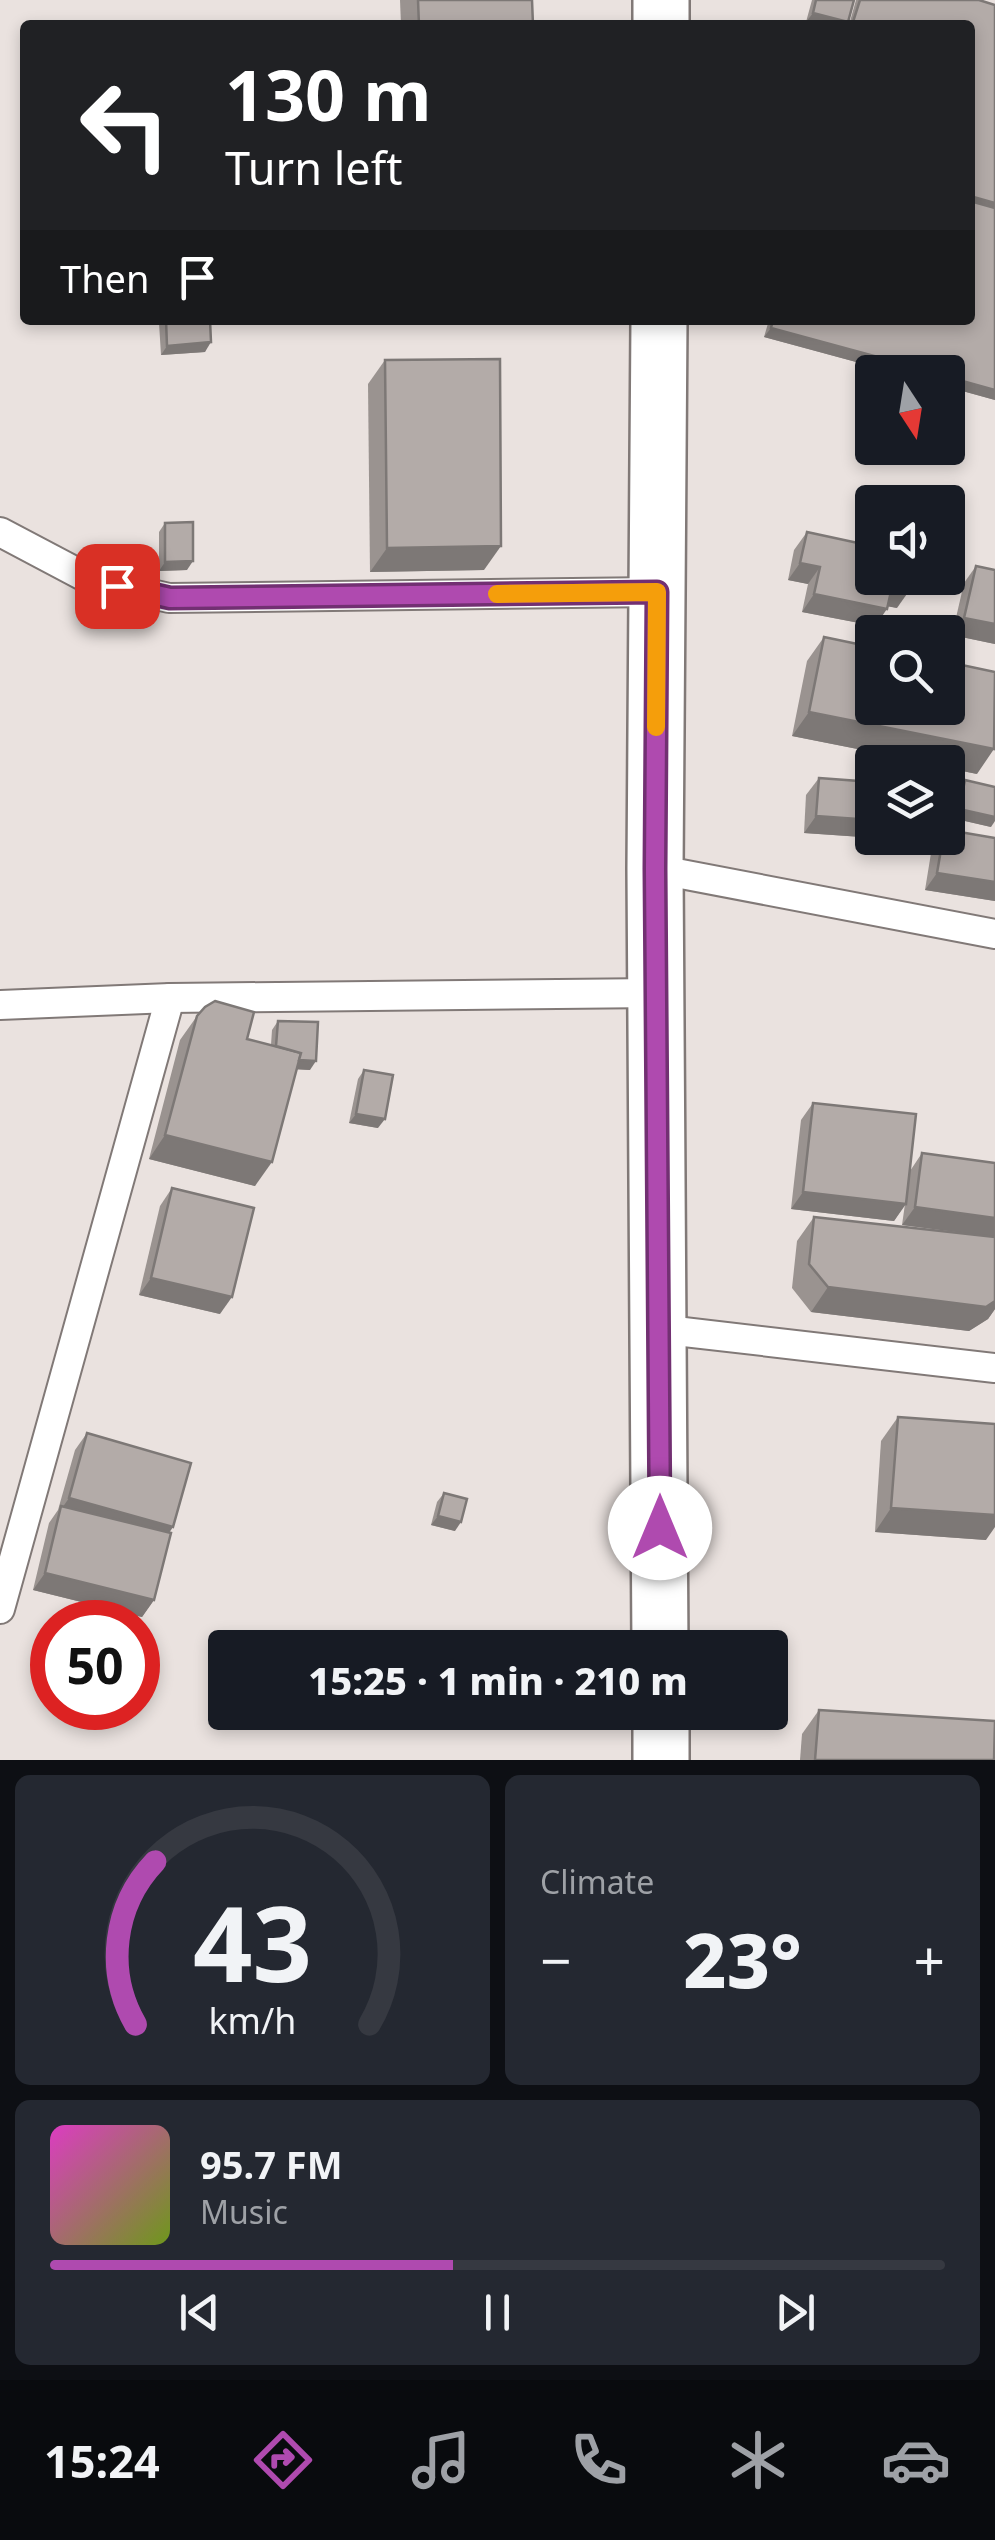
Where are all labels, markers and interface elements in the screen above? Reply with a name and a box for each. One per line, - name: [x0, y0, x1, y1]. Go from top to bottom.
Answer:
- text: 130 m: [225, 46, 432, 142]
- icon: left: [60, 60, 190, 190]
- text: Turn left: [225, 137, 402, 198]
- icon: arrive: [170, 250, 225, 305]
- text: Then: [60, 252, 150, 304]
- north arrow: [855, 355, 965, 465]
- map controls: [855, 355, 965, 855]
- button: sound: [855, 485, 965, 595]
- pin: [75, 544, 160, 629]
- icon: arrive: [90, 559, 145, 614]
- button: search: [855, 615, 965, 725]
- button: layers: [855, 745, 965, 855]
- position arrow: [608, 1476, 712, 1580]
- speed limit sign: 50: [30, 1600, 160, 1730]
- text: 15:25 · 1 min · 210 m: [308, 1654, 688, 1706]
- text: Climate: [540, 1860, 654, 1903]
- text: 43: [193, 1871, 312, 2012]
- text: 23°: [683, 1908, 802, 2010]
- text: −: [540, 1922, 571, 1997]
- text: +: [914, 1922, 945, 1997]
- text: km/h: [209, 1996, 296, 2044]
- text: 95.7 FM: [200, 2138, 342, 2190]
- text: Music: [200, 2190, 288, 2233]
- icon: previous: [172, 2285, 227, 2340]
- icon: pause: [470, 2285, 525, 2340]
- icon: next: [768, 2285, 823, 2340]
- icon: directions: [248, 2425, 318, 2495]
- icon: music: [406, 2425, 476, 2495]
- icon: phone: [564, 2425, 634, 2495]
- icon: climate: [723, 2425, 793, 2495]
- icon: car: [881, 2425, 951, 2495]
- text: 15:24: [44, 2430, 160, 2491]

